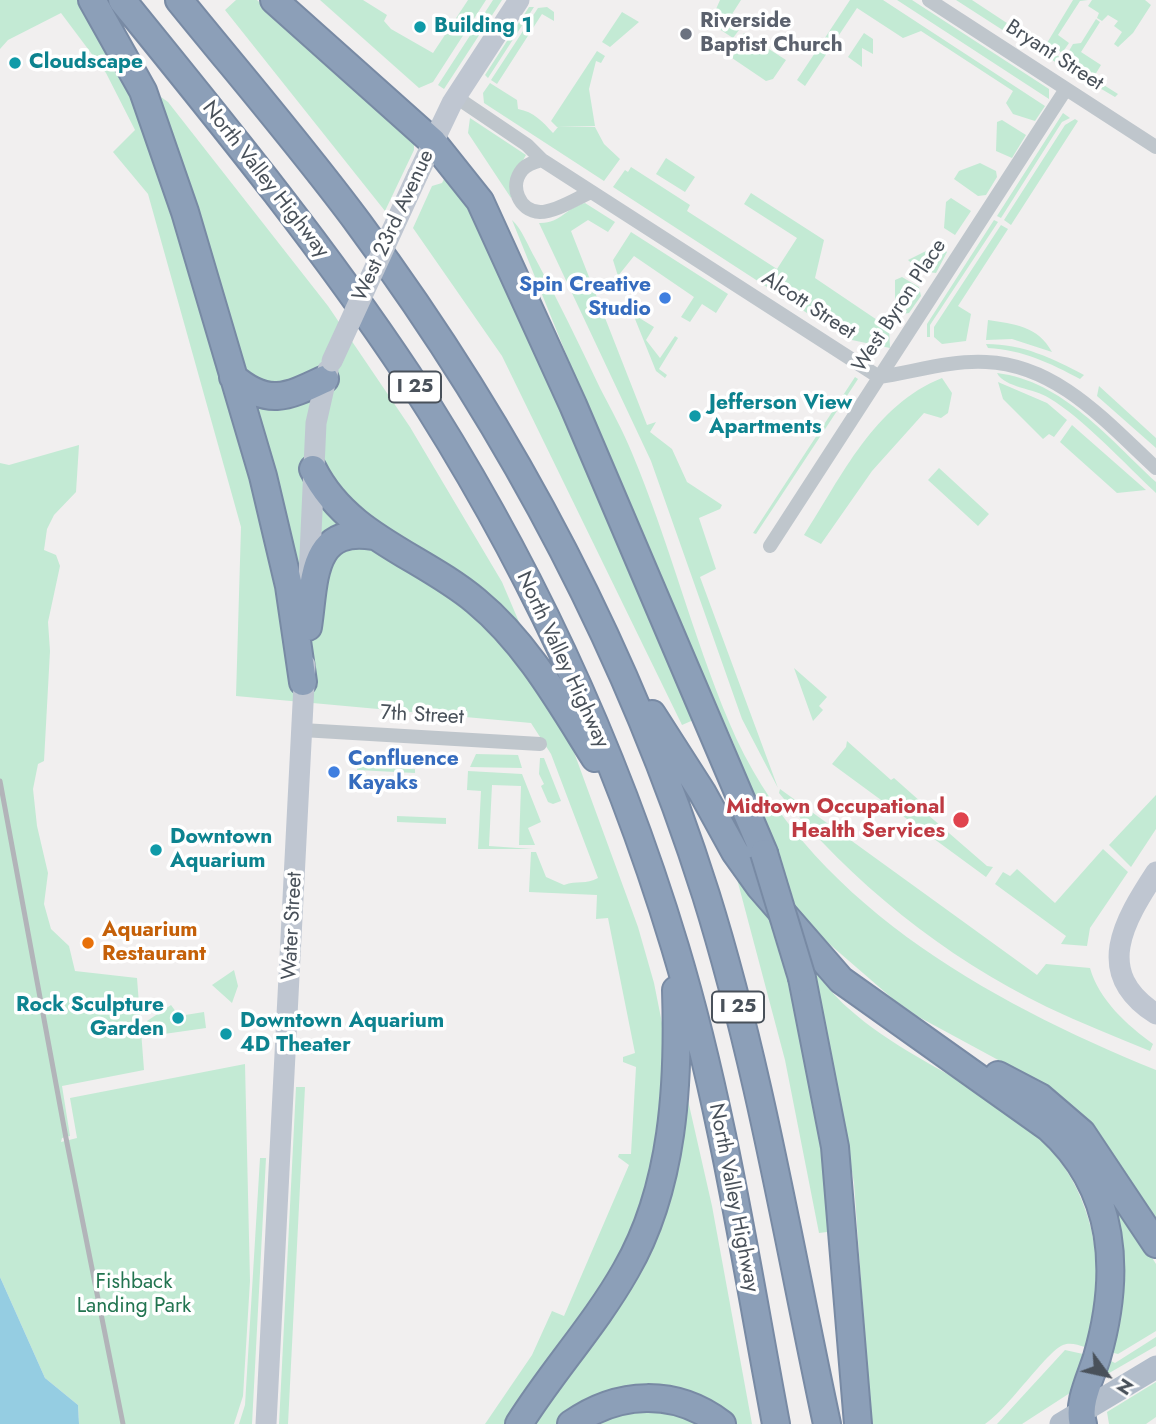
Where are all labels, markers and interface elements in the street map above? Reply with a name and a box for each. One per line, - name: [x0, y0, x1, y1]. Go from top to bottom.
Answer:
- place label: Riverside Baptist Church: [700, 9, 843, 59]
- place label: Building 1: [434, 14, 532, 40]
- street label: Bryant Street: [1000, 15, 1108, 97]
- marker: Building 1: [412, 19, 428, 35]
- marker: Riverside Baptist Church: [678, 26, 694, 42]
- place label: Cloudscape: [29, 50, 143, 76]
- marker: Cloudscape: [7, 55, 23, 71]
- street label: North Valley Highway: [196, 97, 334, 263]
- street label: West 23rd Avenue: [348, 146, 440, 306]
- street label: West Byron Place: [848, 235, 952, 377]
- street label: Alcott Street: [756, 266, 860, 346]
- place label: Spin Creative Studio: [519, 273, 651, 323]
- marker: Spin Creative Studio: [657, 290, 673, 306]
- road number: I 25: [389, 372, 441, 402]
- place label: Jefferson View Apartments: [709, 391, 852, 441]
- marker: Jefferson View Apartments: [687, 408, 703, 424]
- street label: North Valley Highway: [510, 568, 614, 752]
- street label: 7th Street: [380, 701, 464, 731]
- place label: Confluence Kayaks: [348, 747, 459, 797]
- marker: Confluence Kayaks: [326, 764, 342, 780]
- place label: Midtown Occupational Health Services: [726, 795, 945, 845]
- marker: Midtown Occupational Health Services: [951, 810, 971, 830]
- place label: Downtown Aquarium: [170, 825, 272, 875]
- marker: Downtown Aquarium: [148, 842, 164, 858]
- street label: Water Street: [278, 871, 308, 981]
- place label: Aquarium Restaurant: [102, 918, 206, 968]
- marker: Aquarium Restaurant: [80, 935, 96, 951]
- road number: I 25: [712, 992, 764, 1023]
- place label: Rock Sculpture Garden: [16, 993, 164, 1043]
- place label: Downtown Aquarium 4D Theater: [240, 1009, 444, 1059]
- marker: Rock Sculpture Garden: [170, 1010, 186, 1026]
- marker: Downtown Aquarium 4D Theater: [218, 1026, 234, 1042]
- street label: North Valley Highway: [702, 1101, 764, 1295]
- park label: Fishback Landing Park: [77, 1270, 191, 1320]
- north arrow: [1072, 1340, 1142, 1410]
- text: N: [1110, 1373, 1140, 1400]

